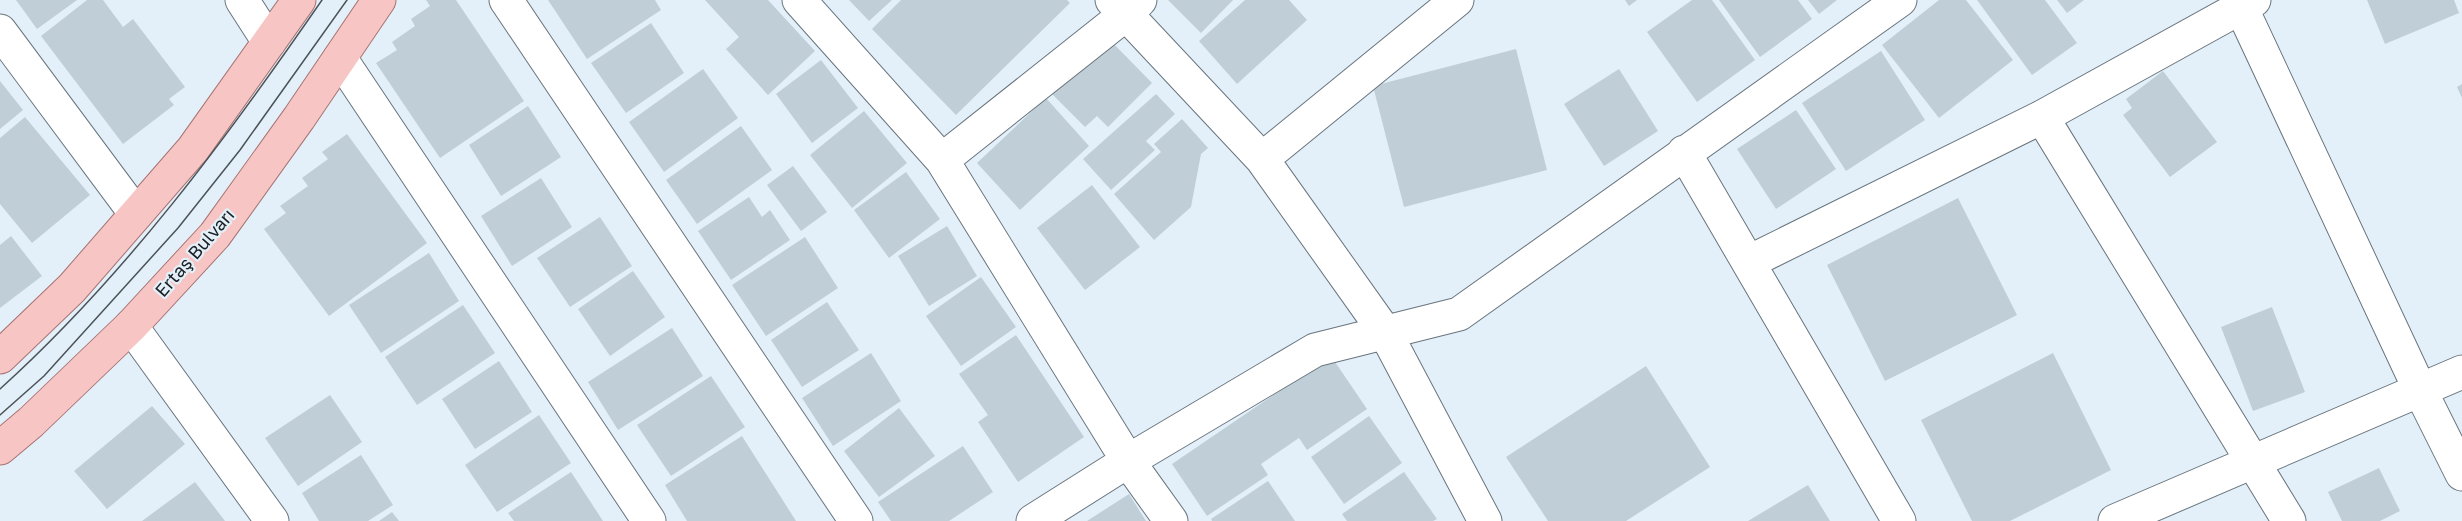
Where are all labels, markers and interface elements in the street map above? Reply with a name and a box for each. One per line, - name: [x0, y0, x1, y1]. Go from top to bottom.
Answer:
- street label: Ertaş Bulvarı: [150, 204, 239, 301]

